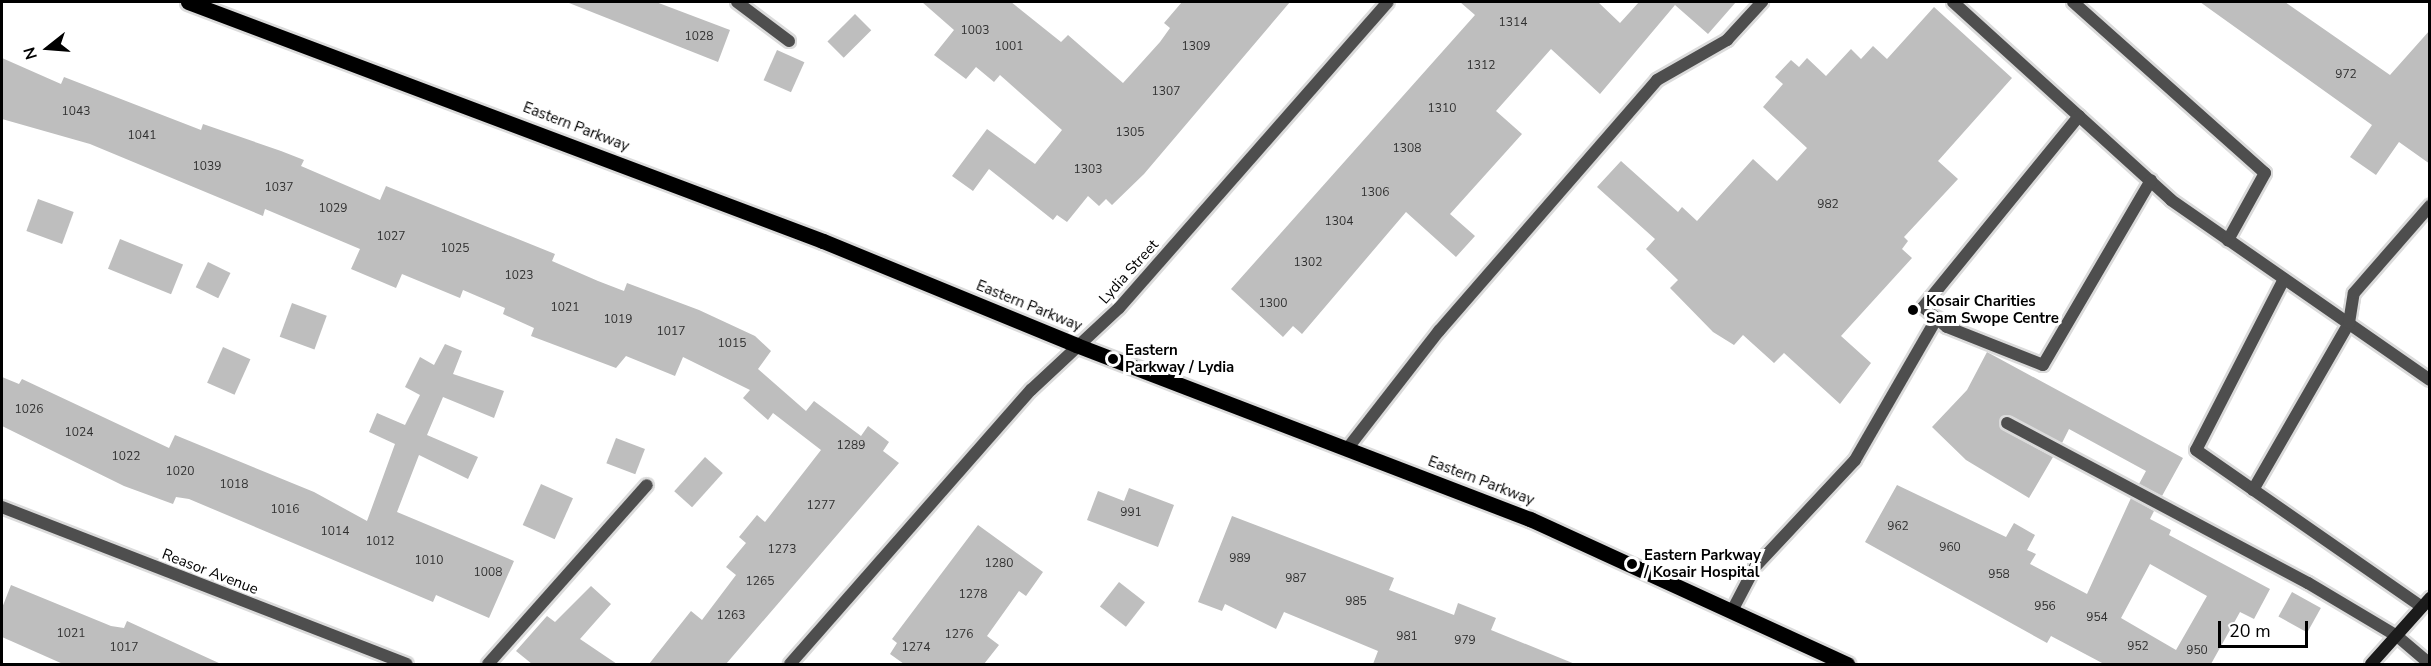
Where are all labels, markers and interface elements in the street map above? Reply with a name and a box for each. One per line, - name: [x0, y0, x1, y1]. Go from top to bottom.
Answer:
- house number: 1314: [1499, 16, 1527, 30]
- north arrow: [18, 18, 78, 78]
- house number: 1003: [961, 24, 989, 38]
- house number: 1028: [685, 30, 713, 44]
- house number: 1001: [995, 40, 1023, 54]
- house number: 1309: [1182, 40, 1210, 54]
- text: N: [19, 44, 43, 62]
- house number: 1312: [1467, 59, 1495, 73]
- house number: 972: [2335, 68, 2357, 82]
- house number: 1307: [1152, 85, 1180, 99]
- street label: Eastern Parkway: [520, 98, 632, 156]
- house number: 1310: [1428, 102, 1456, 116]
- house number: 1043: [62, 105, 90, 119]
- house number: 1305: [1116, 126, 1144, 140]
- house number: 1041: [128, 129, 156, 143]
- house number: 1308: [1393, 142, 1421, 156]
- house number: 1039: [193, 160, 221, 174]
- house number: 1303: [1074, 163, 1102, 177]
- house number: 1037: [265, 181, 293, 195]
- house number: 1306: [1361, 186, 1389, 200]
- house number: 982: [1817, 198, 1839, 212]
- house number: 1029: [319, 202, 347, 216]
- house number: 1304: [1325, 215, 1353, 229]
- house number: 1027: [377, 230, 405, 244]
- street label: Lydia Street: [1096, 236, 1162, 308]
- house number: 1025: [441, 242, 469, 256]
- house number: 1302: [1294, 256, 1322, 270]
- house number: 1023: [505, 269, 533, 283]
- street label: Eastern Parkway: [974, 277, 1084, 335]
- place label: Kosair Charities Sam Swope Centre: [1926, 292, 2059, 327]
- house number: 1300: [1259, 297, 1287, 311]
- house number: 1021: [551, 301, 579, 315]
- marker: Kosair Charities Sam Swope Centre: [1904, 301, 1922, 319]
- house number: 1019: [604, 313, 632, 327]
- house number: 1017: [657, 325, 685, 339]
- house number: 1015: [718, 337, 746, 351]
- place label: Eastern Parkway / Lydia: [1125, 341, 1234, 376]
- marker: Eastern Parkway / Lydia: [1106, 352, 1120, 366]
- house number: 1026: [15, 403, 43, 417]
- house number: 1024: [65, 426, 93, 440]
- house number: 1289: [837, 439, 865, 453]
- house number: 1022: [112, 450, 140, 464]
- street label: Eastern Parkway: [1425, 452, 1537, 510]
- house number: 1020: [166, 465, 194, 479]
- house number: 1018: [220, 478, 248, 492]
- house number: 1277: [807, 499, 835, 513]
- house number: 1016: [271, 503, 299, 517]
- house number: 991: [1120, 506, 1142, 520]
- house number: 962: [1887, 520, 1909, 534]
- house number: 1014: [321, 525, 349, 539]
- house number: 1012: [366, 535, 394, 549]
- house number: 960: [1939, 541, 1961, 555]
- house number: 1273: [768, 543, 796, 557]
- street label: Reasor Avenue: [159, 545, 261, 599]
- place label: Eastern Parkway / Kosair Hospital: [1644, 546, 1761, 581]
- house number: 989: [1229, 552, 1251, 566]
- house number: 1010: [415, 554, 443, 568]
- house number: 1280: [985, 557, 1013, 571]
- marker: Eastern Parkway / Kosair Hospital: [1625, 557, 1639, 571]
- house number: 1008: [474, 566, 502, 580]
- house number: 958: [1988, 568, 2010, 582]
- house number: 987: [1285, 572, 1307, 586]
- house number: 1265: [746, 575, 774, 589]
- house number: 1278: [959, 588, 987, 602]
- house number: 985: [1345, 595, 1367, 609]
- house number: 956: [2034, 600, 2056, 614]
- house number: 1263: [717, 609, 745, 623]
- scale bar: [2221, 609, 2311, 647]
- house number: 954: [2086, 611, 2108, 625]
- text: 20 m: [2229, 619, 2271, 643]
- house number: 1021: [57, 627, 85, 641]
- house number: 1276: [945, 628, 973, 642]
- house number: 981: [1396, 630, 1418, 644]
- house number: 979: [1454, 634, 1476, 648]
- house number: 952: [2127, 640, 2149, 654]
- house number: 1017: [110, 641, 138, 655]
- house number: 1274: [902, 641, 930, 655]
- house number: 950: [2186, 644, 2208, 658]

